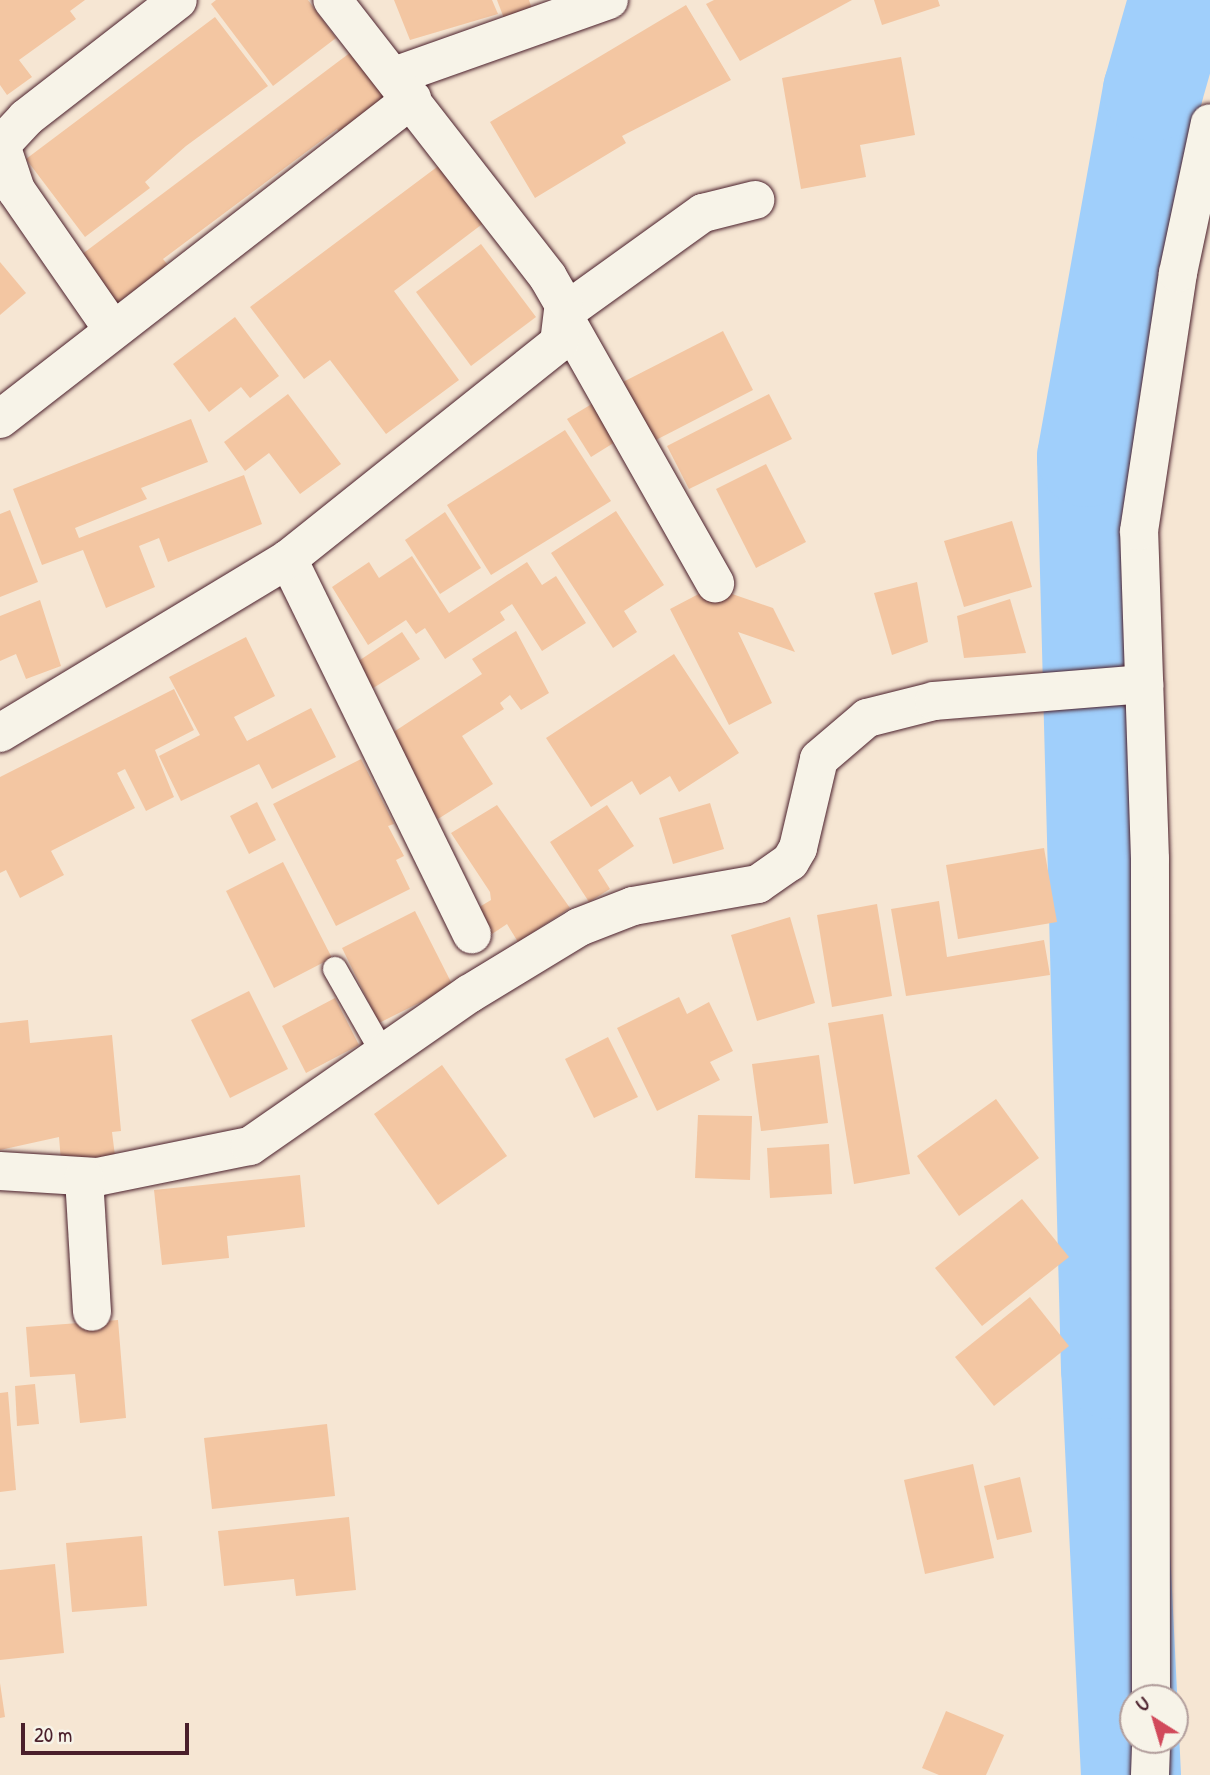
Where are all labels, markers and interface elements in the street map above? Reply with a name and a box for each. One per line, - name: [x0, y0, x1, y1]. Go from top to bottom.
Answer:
- north arrow: [1119, 1684, 1189, 1754]
- text: U: [1131, 1690, 1155, 1717]
- scale bar: [24, 1708, 192, 1752]
- text: 20 m: [34, 1720, 72, 1749]

